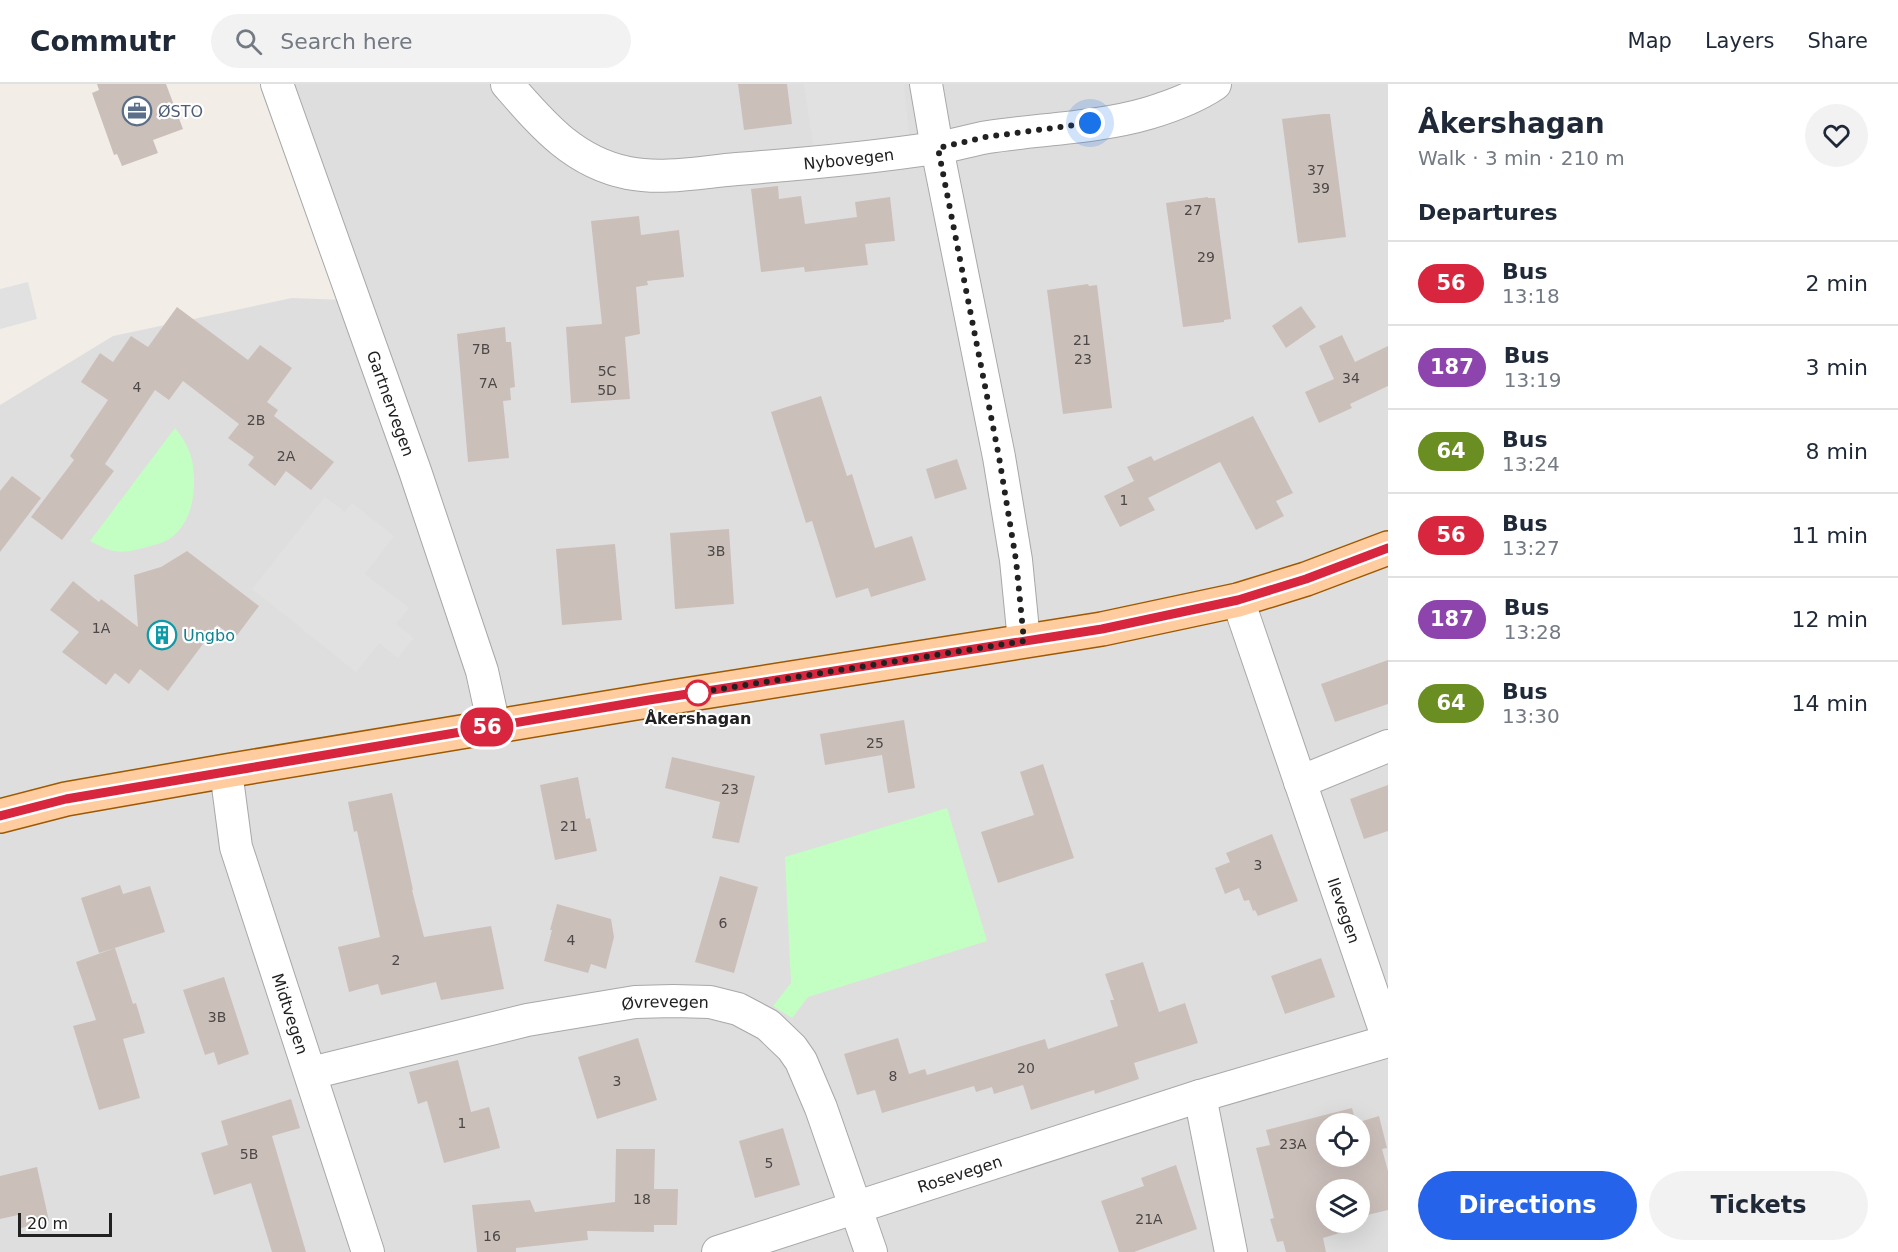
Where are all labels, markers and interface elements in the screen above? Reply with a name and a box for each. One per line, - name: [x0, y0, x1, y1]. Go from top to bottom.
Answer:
- search box: [211, 14, 631, 68]
- text: Commutr: [30, 25, 175, 58]
- icon: search: [232, 25, 265, 58]
- text: Search here: [280, 29, 412, 54]
- text: Map: [1628, 29, 1672, 53]
- text: Layers: [1705, 29, 1774, 53]
- text: Share: [1807, 29, 1868, 53]
- office icon: ØSTO: [121, 95, 153, 127]
- place label: ØSTO: [158, 102, 203, 121]
- button: heart: [1805, 104, 1868, 167]
- text: Åkershagan: [1418, 107, 1605, 140]
- your location: [1075, 108, 1105, 138]
- street label: Nybovegen: [803, 145, 895, 173]
- text: Walk · 3 min · 210 m: [1418, 146, 1625, 170]
- house number: 37: [1307, 162, 1325, 178]
- house number: 39: [1312, 180, 1330, 196]
- text: Departures: [1418, 200, 1558, 225]
- house number: 27: [1184, 202, 1202, 218]
- house number: 29: [1197, 249, 1215, 265]
- text: Bus: [1502, 259, 1548, 284]
- text: 56: [1436, 271, 1466, 295]
- text: 2 min: [1806, 271, 1868, 296]
- text: 13:18: [1502, 284, 1560, 308]
- house number: 21: [1073, 332, 1091, 348]
- house number: 7B: [472, 341, 490, 357]
- text: Bus: [1504, 343, 1549, 368]
- street label: Gartnervegen: [363, 348, 418, 459]
- house number: 23: [1074, 351, 1092, 367]
- text: 187: [1430, 355, 1474, 379]
- text: 3 min: [1806, 355, 1868, 380]
- house number: 5C: [598, 363, 617, 379]
- text: 13:19: [1504, 368, 1561, 392]
- house number: 34: [1342, 370, 1360, 386]
- house number: 7A: [479, 375, 498, 391]
- house number: 4: [133, 379, 142, 395]
- house number: 5D: [597, 382, 617, 398]
- house number: 2B: [247, 412, 265, 428]
- text: Bus: [1502, 427, 1548, 452]
- text: 64: [1436, 439, 1466, 463]
- text: 8 min: [1806, 439, 1868, 464]
- house number: 2A: [277, 448, 296, 464]
- text: 13:24: [1502, 452, 1560, 476]
- house number: 1: [1120, 492, 1128, 508]
- text: Bus: [1502, 511, 1548, 536]
- text: 56: [1436, 523, 1466, 547]
- text: 11 min: [1792, 523, 1868, 548]
- text: 13:27: [1502, 536, 1560, 560]
- house number: 3B: [707, 543, 725, 559]
- text: Bus: [1504, 595, 1549, 620]
- text: 187: [1430, 607, 1474, 631]
- text: 12 min: [1792, 607, 1868, 632]
- building icon: Ungbo: [146, 619, 178, 651]
- house number: 1A: [92, 620, 111, 636]
- text: 13:28: [1504, 620, 1561, 644]
- place label: Ungbo: [183, 626, 235, 645]
- text: Bus: [1502, 679, 1548, 704]
- marker: Åkershagan: [685, 680, 711, 706]
- text: 64: [1436, 691, 1466, 715]
- text: 14 min: [1792, 691, 1868, 716]
- text: 13:30: [1502, 704, 1560, 728]
- line badge: 56: [460, 708, 514, 746]
- place label: Åkershagan: [645, 709, 751, 728]
- text: 56: [472, 715, 502, 739]
- house number: 25: [866, 735, 884, 751]
- house number: 23: [721, 781, 739, 797]
- house number: 21: [560, 818, 578, 834]
- house number: 3: [1254, 857, 1262, 873]
- street label: Ilevegen: [1324, 875, 1364, 946]
- house number: 6: [719, 915, 728, 931]
- house number: 4: [567, 932, 576, 948]
- house number: 2: [392, 952, 400, 968]
- street label: Midtvegen: [268, 971, 312, 1057]
- street label: Øvrevegen: [620, 992, 709, 1014]
- house number: 3B: [208, 1009, 226, 1025]
- house number: 20: [1017, 1060, 1035, 1076]
- house number: 8: [889, 1068, 897, 1084]
- house number: 3: [613, 1073, 621, 1089]
- map controls: [1316, 1113, 1370, 1233]
- button: locate: [1316, 1113, 1370, 1167]
- house number: 1: [458, 1115, 466, 1131]
- house number: 23A: [1279, 1136, 1307, 1152]
- house number: 5B: [240, 1146, 258, 1162]
- street label: Rosevegen: [915, 1152, 1005, 1197]
- house number: 5: [765, 1155, 773, 1171]
- button: Directions: [1418, 1171, 1637, 1240]
- button: Tickets: [1649, 1171, 1868, 1240]
- button: layers: [1316, 1179, 1370, 1233]
- house number: 18: [633, 1191, 651, 1207]
- scale bar: [18, 1210, 112, 1238]
- house number: 21A: [1135, 1211, 1163, 1227]
- text: 20 m: [27, 1214, 68, 1233]
- house number: 16: [483, 1228, 501, 1244]

